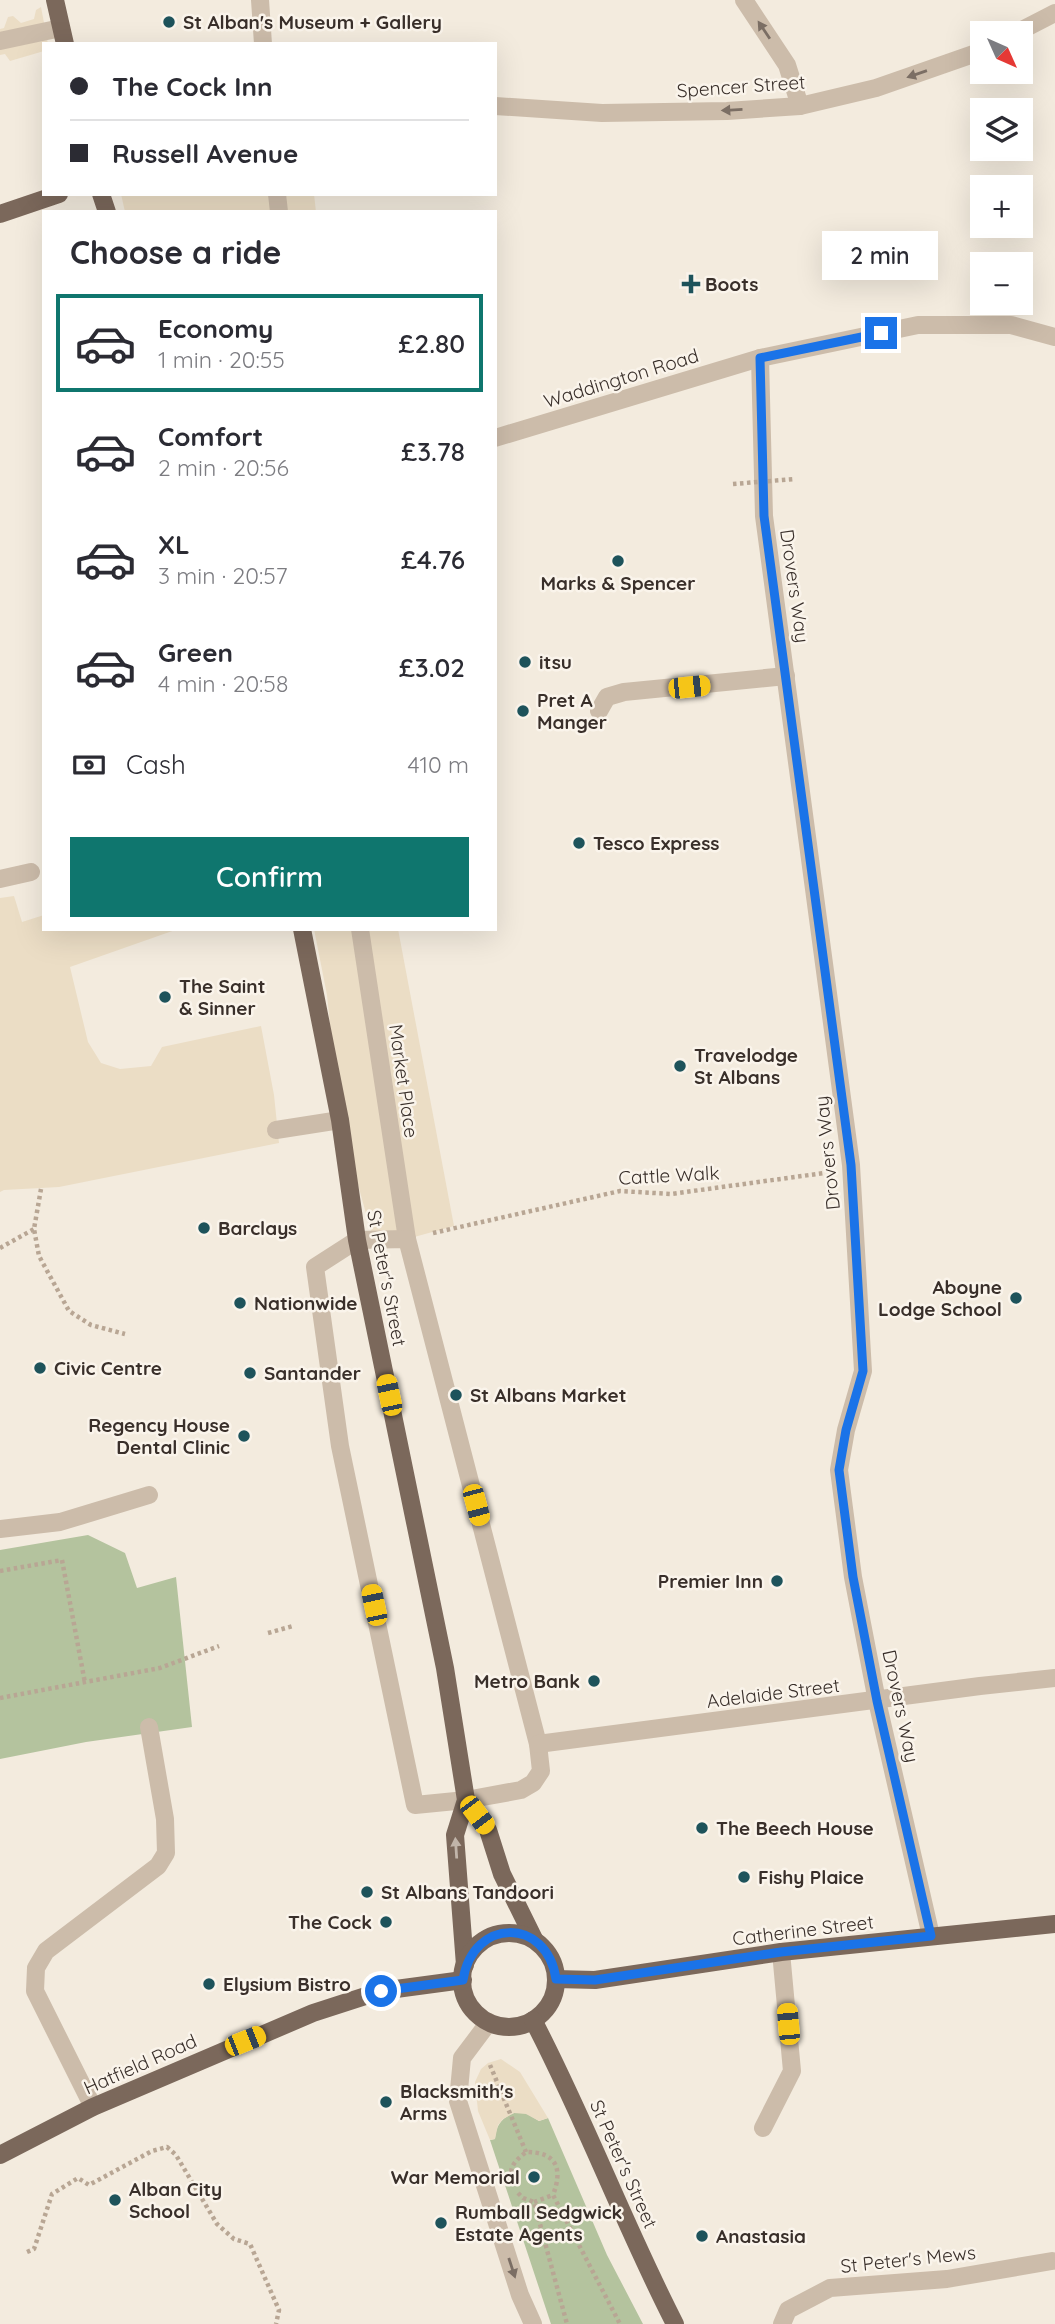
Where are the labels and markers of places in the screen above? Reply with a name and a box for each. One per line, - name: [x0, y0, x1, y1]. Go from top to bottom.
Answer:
- place label: St Alban's Museum + Gallery: [183, 10, 442, 34]
- marker: St Alban's Museum + Gallery: [161, 14, 177, 30]
- place label: Boots: [705, 272, 758, 296]
- marker: Boots: [683, 276, 699, 292]
- marker: Marks & Spencer: [610, 553, 626, 569]
- place label: Marks & Spencer: [541, 571, 695, 595]
- place label: itsu: [539, 650, 572, 674]
- marker: itsu: [517, 654, 533, 670]
- place label: Pret A Manger: [537, 688, 607, 734]
- marker: Pret A Manger: [515, 703, 531, 719]
- place label: Tesco Express: [593, 831, 719, 855]
- marker: Tesco Express: [571, 835, 587, 851]
- place label: The Saint & Sinner: [179, 974, 265, 1020]
- marker: The Saint & Sinner: [157, 989, 173, 1005]
- place label: Travelodge St Albans: [694, 1043, 798, 1089]
- marker: Travelodge St Albans: [672, 1058, 688, 1074]
- place label: Barclays: [218, 1216, 297, 1240]
- marker: Barclays: [196, 1220, 212, 1236]
- place label: Aboyne Lodge School: [878, 1275, 1002, 1321]
- marker: Aboyne Lodge School: [1008, 1290, 1024, 1306]
- place label: Nationwide: [254, 1291, 358, 1315]
- marker: Nationwide: [232, 1295, 248, 1311]
- place label: Civic Centre: [54, 1356, 162, 1380]
- marker: Civic Centre: [32, 1360, 48, 1376]
- place label: Santander: [264, 1361, 361, 1385]
- marker: Santander: [242, 1365, 258, 1381]
- place label: St Albans Market: [470, 1383, 627, 1407]
- marker: St Albans Market: [448, 1387, 464, 1403]
- place label: Regency House Dental Clinic: [88, 1413, 230, 1459]
- marker: Regency House Dental Clinic: [236, 1428, 252, 1444]
- place label: Premier Inn: [658, 1569, 763, 1593]
- marker: Premier Inn: [769, 1573, 785, 1589]
- place label: Metro Bank: [474, 1669, 580, 1693]
- marker: Metro Bank: [586, 1673, 602, 1689]
- place label: The Beech House: [716, 1816, 874, 1840]
- marker: The Beech House: [694, 1820, 710, 1836]
- place label: Fishy Plaice: [758, 1865, 864, 1889]
- marker: Fishy Plaice: [736, 1869, 752, 1885]
- place label: St Albans Tandoori: [381, 1880, 554, 1904]
- marker: St Albans Tandoori: [359, 1884, 375, 1900]
- place label: The Cock: [288, 1910, 372, 1934]
- marker: The Cock: [378, 1914, 394, 1930]
- place label: Elysium Bistro: [223, 1972, 351, 1996]
- marker: Elysium Bistro: [201, 1976, 217, 1992]
- place label: Blacksmith's Arms: [400, 2079, 513, 2125]
- marker: Blacksmith's Arms: [378, 2094, 394, 2110]
- place label: War Memorial: [391, 2165, 520, 2189]
- marker: War Memorial: [526, 2169, 542, 2185]
- place label: Alban City School: [129, 2177, 222, 2223]
- marker: Alban City School: [107, 2192, 123, 2208]
- place label: Rumball Sedgwick Estate Agents: [455, 2200, 623, 2246]
- marker: Rumball Sedgwick Estate Agents: [433, 2215, 449, 2231]
- place label: Anastasia: [716, 2224, 806, 2248]
- marker: Anastasia: [694, 2228, 710, 2244]

